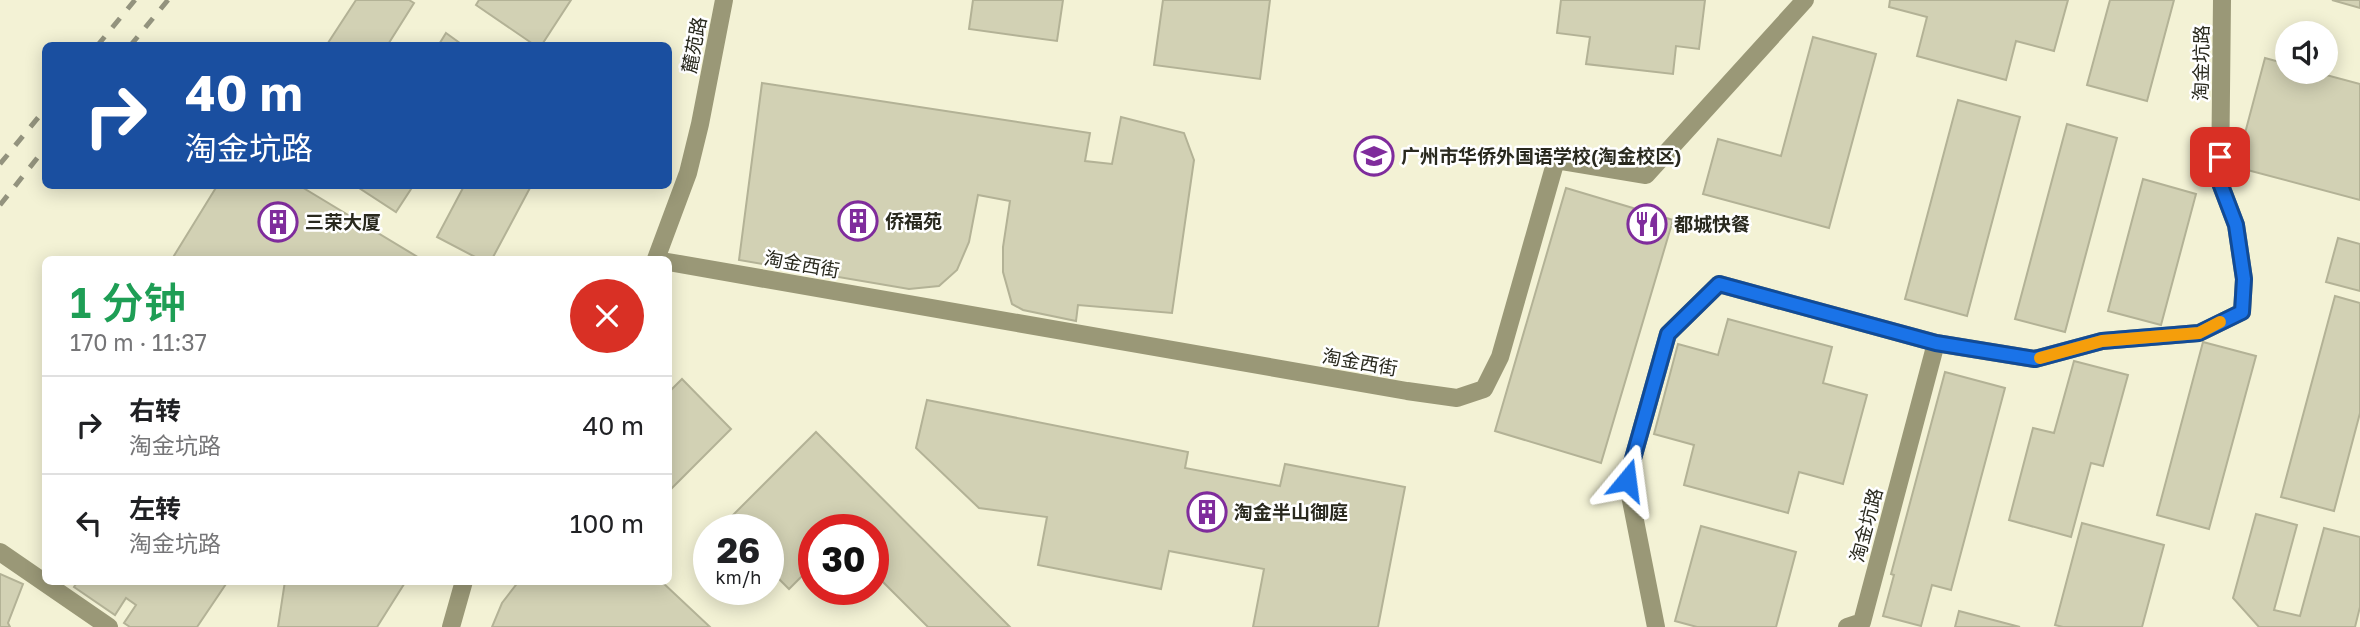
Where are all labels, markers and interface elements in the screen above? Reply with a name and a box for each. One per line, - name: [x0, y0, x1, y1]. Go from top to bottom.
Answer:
- street label: 麓苑路: [677, 15, 710, 75]
- map controls: [2275, 21, 2338, 84]
- button: sound: [2275, 21, 2338, 84]
- street label: 淘金坑路: [2188, 25, 2213, 101]
- text: 40 m: [185, 63, 303, 122]
- icon: right: [70, 70, 161, 161]
- pin: [2190, 127, 2250, 187]
- text: 淘金坑路: [185, 129, 313, 167]
- school or university icon: 广州市华侨外国语学校(淘金校区): [1353, 135, 1395, 177]
- icon: arrive: [2201, 138, 2239, 176]
- place label: 广州市华侨外国语学校(淘金校区): [1401, 144, 1681, 167]
- building icon: 侨福苑: [837, 200, 879, 242]
- building icon: 三荣大厦: [257, 201, 299, 243]
- restaurant icon: 都城快餐: [1626, 203, 1668, 245]
- place label: 侨福苑: [885, 209, 942, 232]
- place label: 三荣大厦: [305, 210, 381, 233]
- place label: 都城快餐: [1674, 212, 1750, 235]
- street label: 淘金西街: [763, 246, 842, 281]
- text: 1 分钟: [70, 277, 186, 327]
- button: close: [570, 279, 644, 353]
- text: 170 m · 11:37: [70, 328, 207, 356]
- street label: 淘金西街: [1321, 344, 1400, 379]
- text: 右转: [129, 395, 181, 426]
- icon: right: [70, 406, 108, 444]
- text: 40 m: [583, 410, 644, 441]
- text: 淘金坑路: [129, 431, 221, 459]
- position arrow: [1590, 443, 1664, 517]
- street label: 淘金坑路: [1845, 485, 1886, 565]
- building icon: 淘金半山御庭: [1186, 491, 1228, 533]
- text: 左转: [129, 493, 181, 524]
- place label: 淘金半山御庭: [1234, 500, 1348, 523]
- icon: left: [70, 504, 108, 542]
- text: 100 m: [570, 508, 644, 539]
- speed limit sign: 30: [798, 514, 889, 605]
- text: 淘金坑路: [129, 529, 221, 557]
- text: 26: [717, 529, 760, 571]
- text: km/h: [716, 566, 761, 588]

